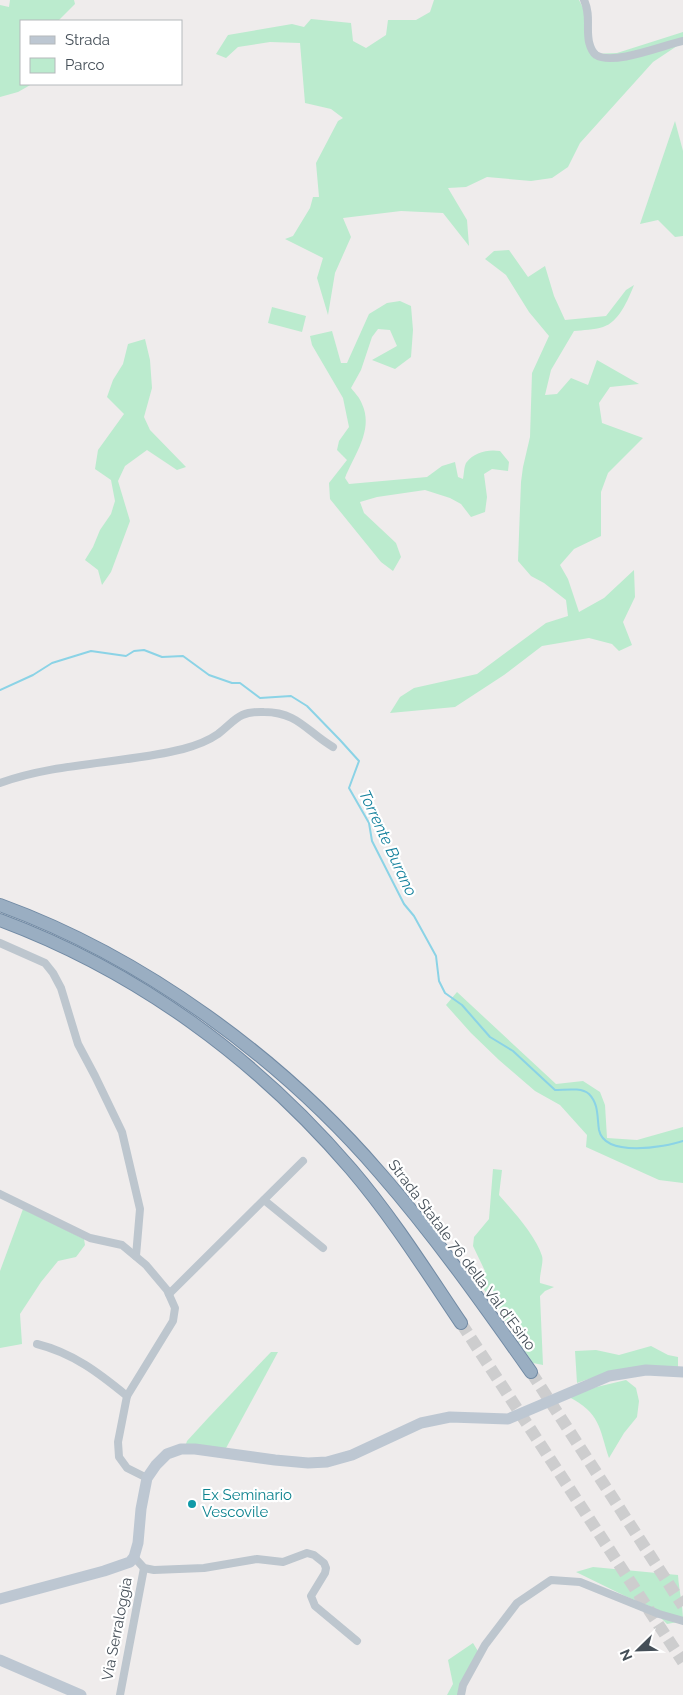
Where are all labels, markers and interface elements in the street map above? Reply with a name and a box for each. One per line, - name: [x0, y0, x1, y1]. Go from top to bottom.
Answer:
- legend: [20, 20, 182, 85]
- text: Strada: [65, 31, 110, 49]
- text: Parco: [65, 56, 105, 74]
- water label: Torrente Burano: [355, 787, 421, 899]
- street label: Strada Statale 76 della Val d'Esino: [384, 1156, 540, 1354]
- place label: Ex Seminario Vescovile: [202, 1486, 292, 1521]
- marker: Ex Seminario Vescovile: [186, 1498, 198, 1510]
- street label: Via Serraloggia: [98, 1576, 136, 1682]
- north arrow: [613, 1625, 663, 1675]
- text: N: [617, 1647, 635, 1663]

